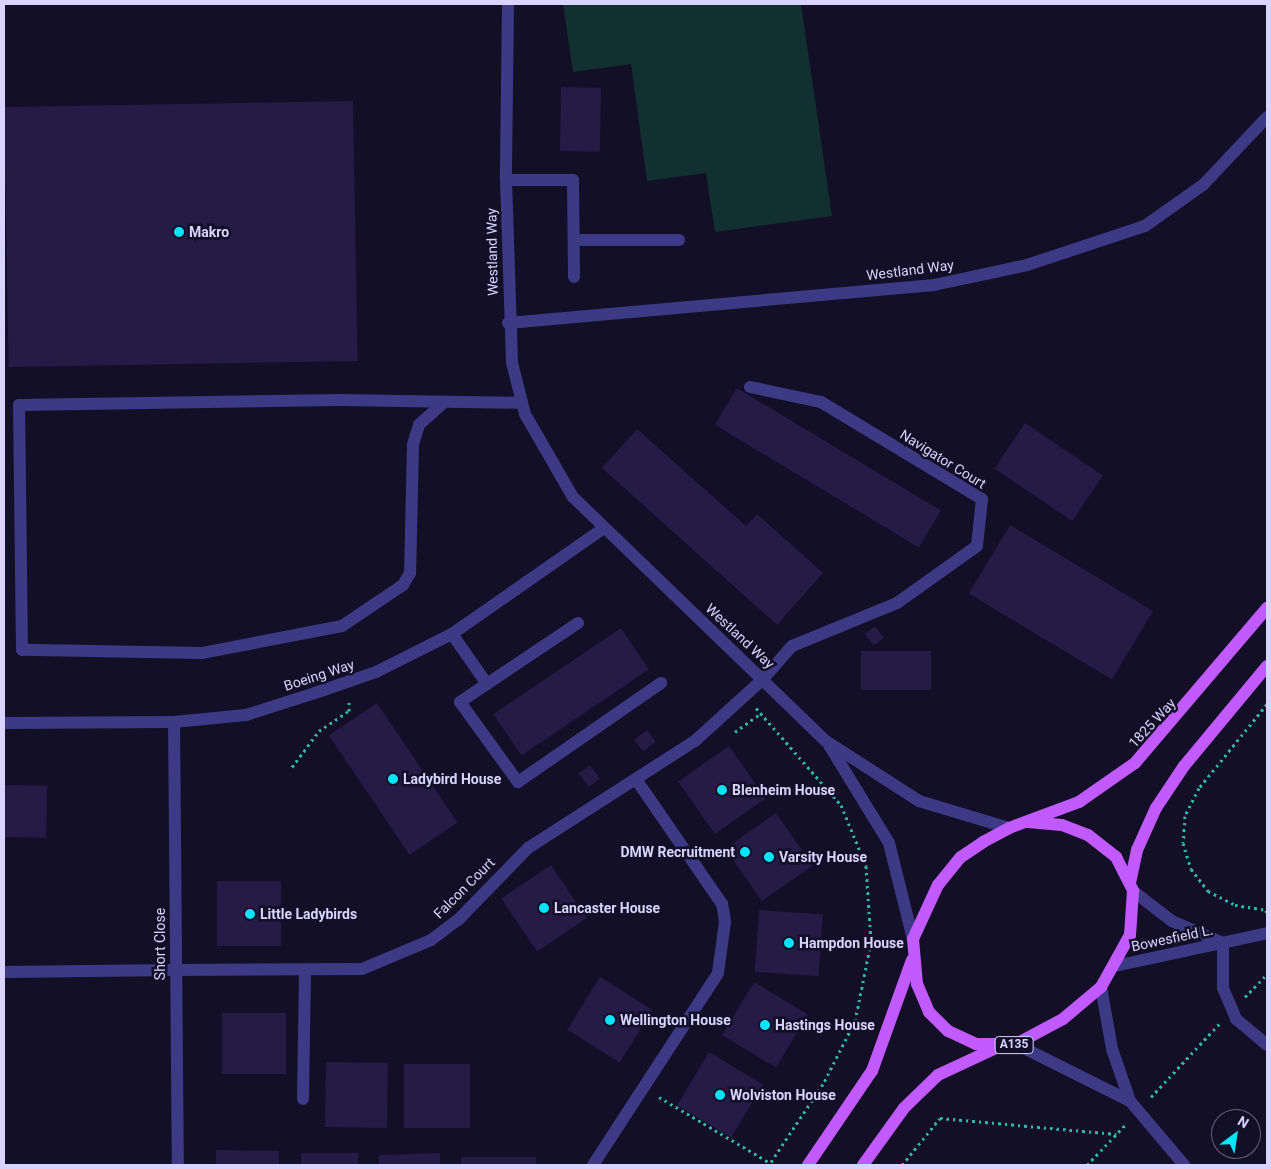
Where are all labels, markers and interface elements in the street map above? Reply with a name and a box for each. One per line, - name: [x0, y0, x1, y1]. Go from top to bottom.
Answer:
- street label: Westland Way: [483, 208, 501, 296]
- place label: Makro: [189, 224, 229, 240]
- marker: Makro: [173, 226, 185, 238]
- street label: Westland Way: [865, 256, 955, 284]
- street label: Navigator Court: [897, 426, 989, 492]
- street label: Westland Way: [702, 600, 778, 672]
- street label: Boeing Way: [282, 656, 356, 694]
- street label: 1825 Way: [1125, 695, 1179, 751]
- place label: Ladybird House: [403, 771, 501, 787]
- marker: Ladybird House: [387, 773, 399, 785]
- place label: Blenheim House: [732, 782, 835, 798]
- marker: Blenheim House: [716, 784, 728, 796]
- place label: DMW Recruitment: [620, 844, 735, 860]
- marker: DMW Recruitment: [739, 846, 751, 858]
- place label: Varsity House: [779, 849, 867, 865]
- marker: Varsity House: [763, 851, 775, 863]
- street label: Falcon Court: [430, 854, 498, 922]
- place label: Lancaster House: [554, 900, 660, 916]
- marker: Lancaster House: [538, 902, 550, 914]
- place label: Little Ladybirds: [260, 906, 357, 922]
- street label: Short Close: [152, 908, 168, 980]
- marker: Little Ladybirds: [244, 908, 256, 920]
- street label: Bowesfield L.: [1130, 921, 1214, 955]
- place label: Hampdon House: [799, 935, 904, 951]
- marker: Hampdon House: [783, 937, 795, 949]
- place label: Wellington House: [620, 1012, 731, 1028]
- marker: Wellington House: [604, 1014, 616, 1026]
- place label: Hastings House: [775, 1017, 875, 1033]
- marker: Hastings House: [759, 1019, 771, 1031]
- road number: A135: [994, 1036, 1034, 1054]
- place label: Wolviston House: [730, 1087, 836, 1103]
- marker: Wolviston House: [714, 1089, 726, 1101]
- north arrow: [1211, 1109, 1261, 1159]
- text: N: [1235, 1113, 1252, 1131]

